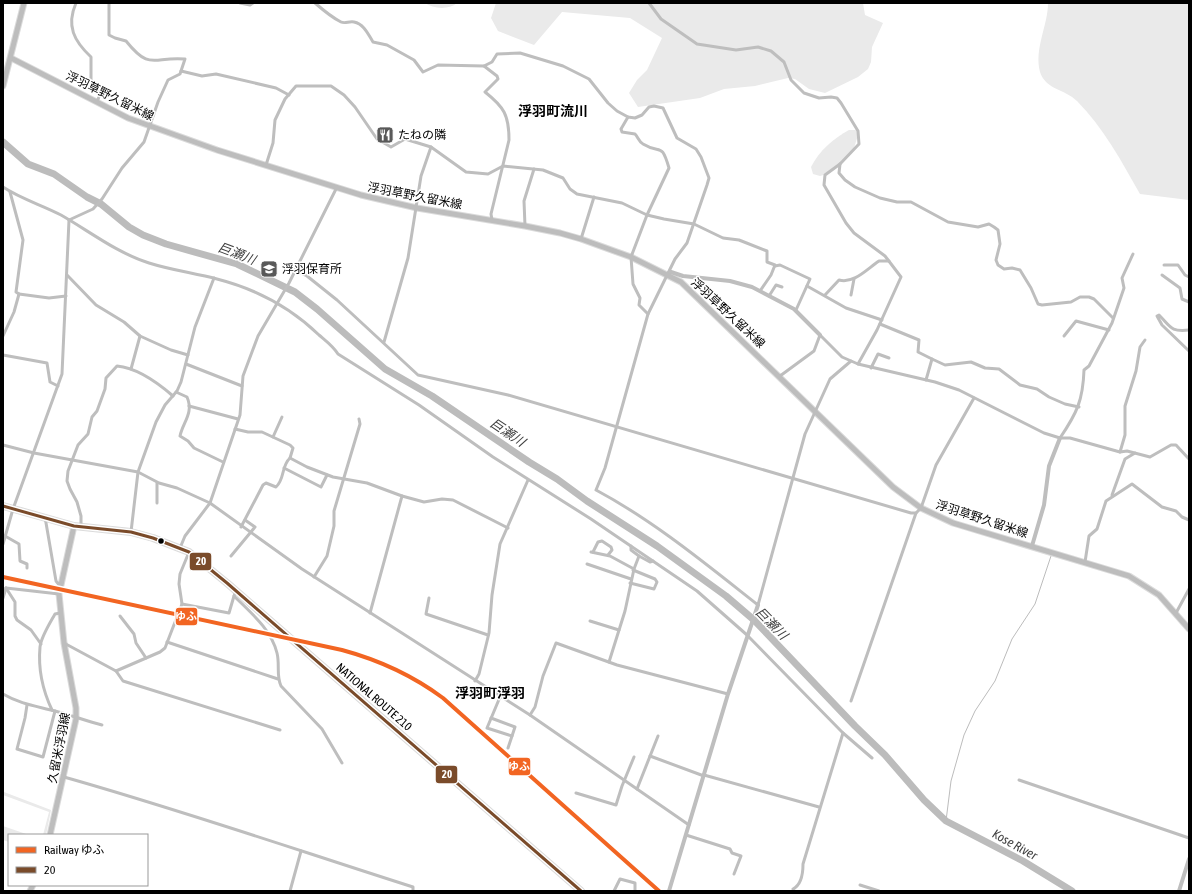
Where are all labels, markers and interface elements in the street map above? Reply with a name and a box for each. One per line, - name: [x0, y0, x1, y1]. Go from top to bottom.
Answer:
- street label: 浮羽草野久留米線: [64, 69, 156, 123]
- district label: 浮羽町流川: [518, 103, 588, 119]
- restaurant icon: たねの隣: [375, 125, 395, 145]
- place label: たねの隣: [398, 128, 446, 142]
- street label: 浮羽草野久留米線: [367, 180, 463, 212]
- water label: 巨瀬川: [216, 239, 260, 268]
- school or university icon: 浮羽保育所: [259, 259, 279, 279]
- place label: 浮羽保育所: [282, 262, 342, 276]
- street label: 浮羽草野久留米線: [688, 275, 768, 351]
- water label: 巨瀬川: [487, 415, 530, 451]
- street label: 浮羽草野久留米線: [934, 498, 1030, 540]
- unlabelled marker: [156, 536, 166, 546]
- line badge: 20: [189, 552, 212, 571]
- text: 20: [196, 555, 206, 567]
- water label: 巨瀬川: [753, 604, 792, 644]
- line badge: ゆふ: [175, 607, 198, 626]
- text: ゆふ: [175, 610, 197, 622]
- street label: NATIONAL ROUTE 210: [333, 660, 415, 734]
- district label: 浮羽町浮羽: [455, 685, 525, 701]
- street label: 久留米浮羽線: [45, 711, 73, 785]
- line badge: ゆふ: [508, 757, 531, 776]
- text: ゆふ: [508, 760, 530, 772]
- line badge: 20: [435, 765, 458, 784]
- text: 20: [442, 768, 452, 780]
- water label: Kose River: [990, 826, 1041, 863]
- legend: [8, 834, 148, 886]
- text: Railway ゆふ: [44, 843, 104, 857]
- text: 20: [44, 863, 56, 877]

